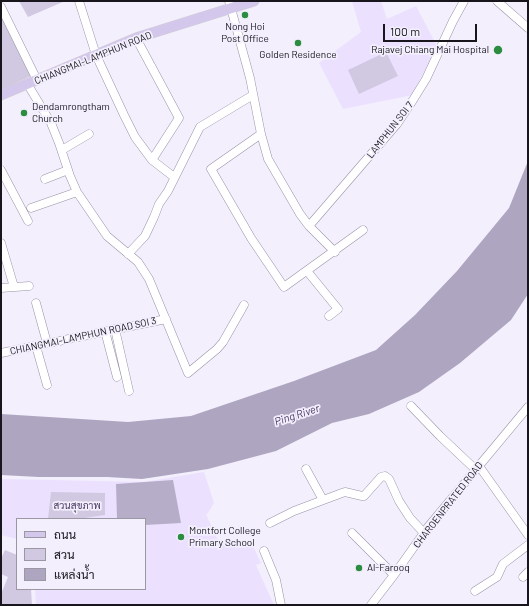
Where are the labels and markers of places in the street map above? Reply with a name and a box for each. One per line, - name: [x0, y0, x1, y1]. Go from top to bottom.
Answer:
- marker: Nong Hoi Post Office: [240, 10, 250, 20]
- place label: Nong Hoi Post Office: [221, 21, 269, 44]
- marker: Golden Residence: [293, 38, 303, 48]
- place label: Rajavej Chiang Mai Hospital: [371, 44, 489, 56]
- marker: Rajavej Chiang Mai Hospital: [492, 44, 504, 56]
- place label: Golden Residence: [259, 49, 337, 61]
- place label: Dendamrongtham Church: [32, 101, 110, 124]
- marker: Dendamrongtham Church: [19, 108, 29, 118]
- place label: Montfort College Primary School: [189, 525, 261, 548]
- marker: Montfort College Primary School: [176, 532, 186, 542]
- place label: Al-Farooq: [367, 562, 410, 574]
- marker: Al-Farooq: [354, 563, 364, 573]

